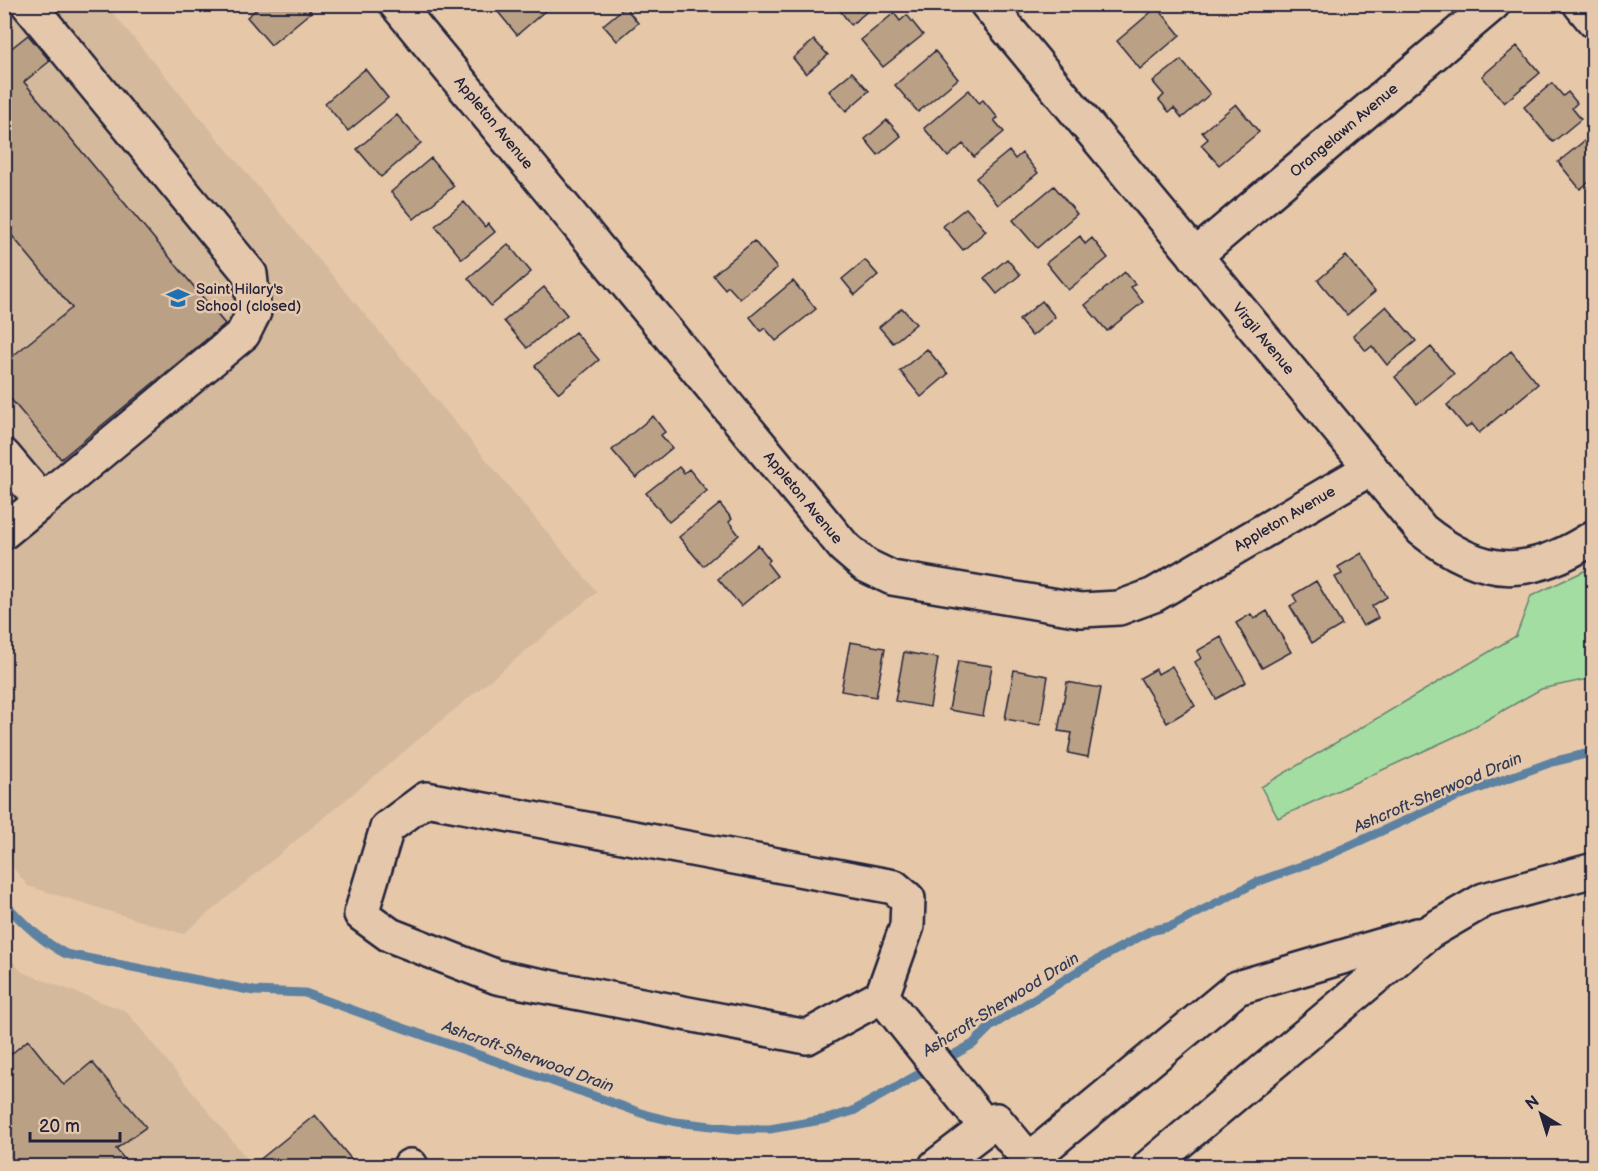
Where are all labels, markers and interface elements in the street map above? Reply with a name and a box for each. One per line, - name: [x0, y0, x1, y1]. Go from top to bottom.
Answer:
- street label: Appleton Avenue: [450, 73, 538, 173]
- street label: Orangelawn Avenue: [1286, 79, 1402, 181]
- place label: Saint Hilary's School (closed): [196, 280, 301, 316]
- school or university icon: Saint Hilary's School (closed): [165, 285, 191, 311]
- street label: Virgil Avenue: [1228, 299, 1299, 378]
- street label: Appleton Avenue: [760, 448, 847, 548]
- street label: Appleton Avenue: [1230, 481, 1339, 556]
- water label: Ashcroft-Sherwood Drain: [1350, 749, 1525, 837]
- water label: Ashcroft-Sherwood Drain: [918, 949, 1083, 1062]
- water label: Ashcroft-Sherwood Drain: [439, 1017, 616, 1097]
- north arrow: [1511, 1084, 1571, 1144]
- text: N: [1522, 1092, 1543, 1115]
- scale bar: [30, 1105, 120, 1143]
- text: 20 m: [39, 1116, 80, 1137]

